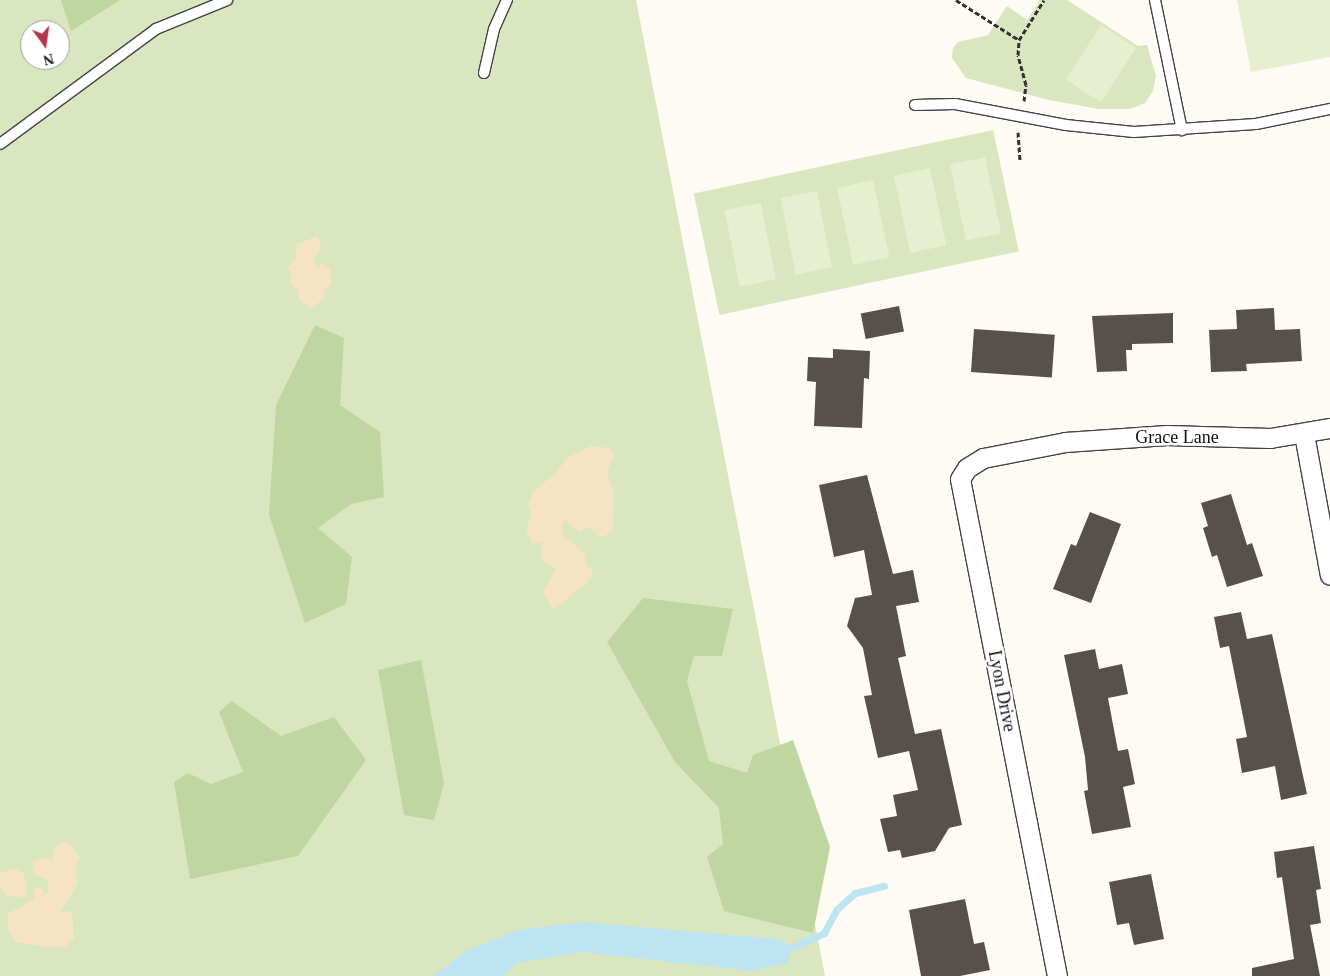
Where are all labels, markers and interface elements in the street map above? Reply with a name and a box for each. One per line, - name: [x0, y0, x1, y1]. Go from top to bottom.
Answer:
- north arrow: [20, 20, 70, 70]
- text: N: [42, 51, 55, 68]
- street label: Grace Lane: [1135, 426, 1219, 448]
- street label: Lyon Drive: [984, 648, 1020, 734]

